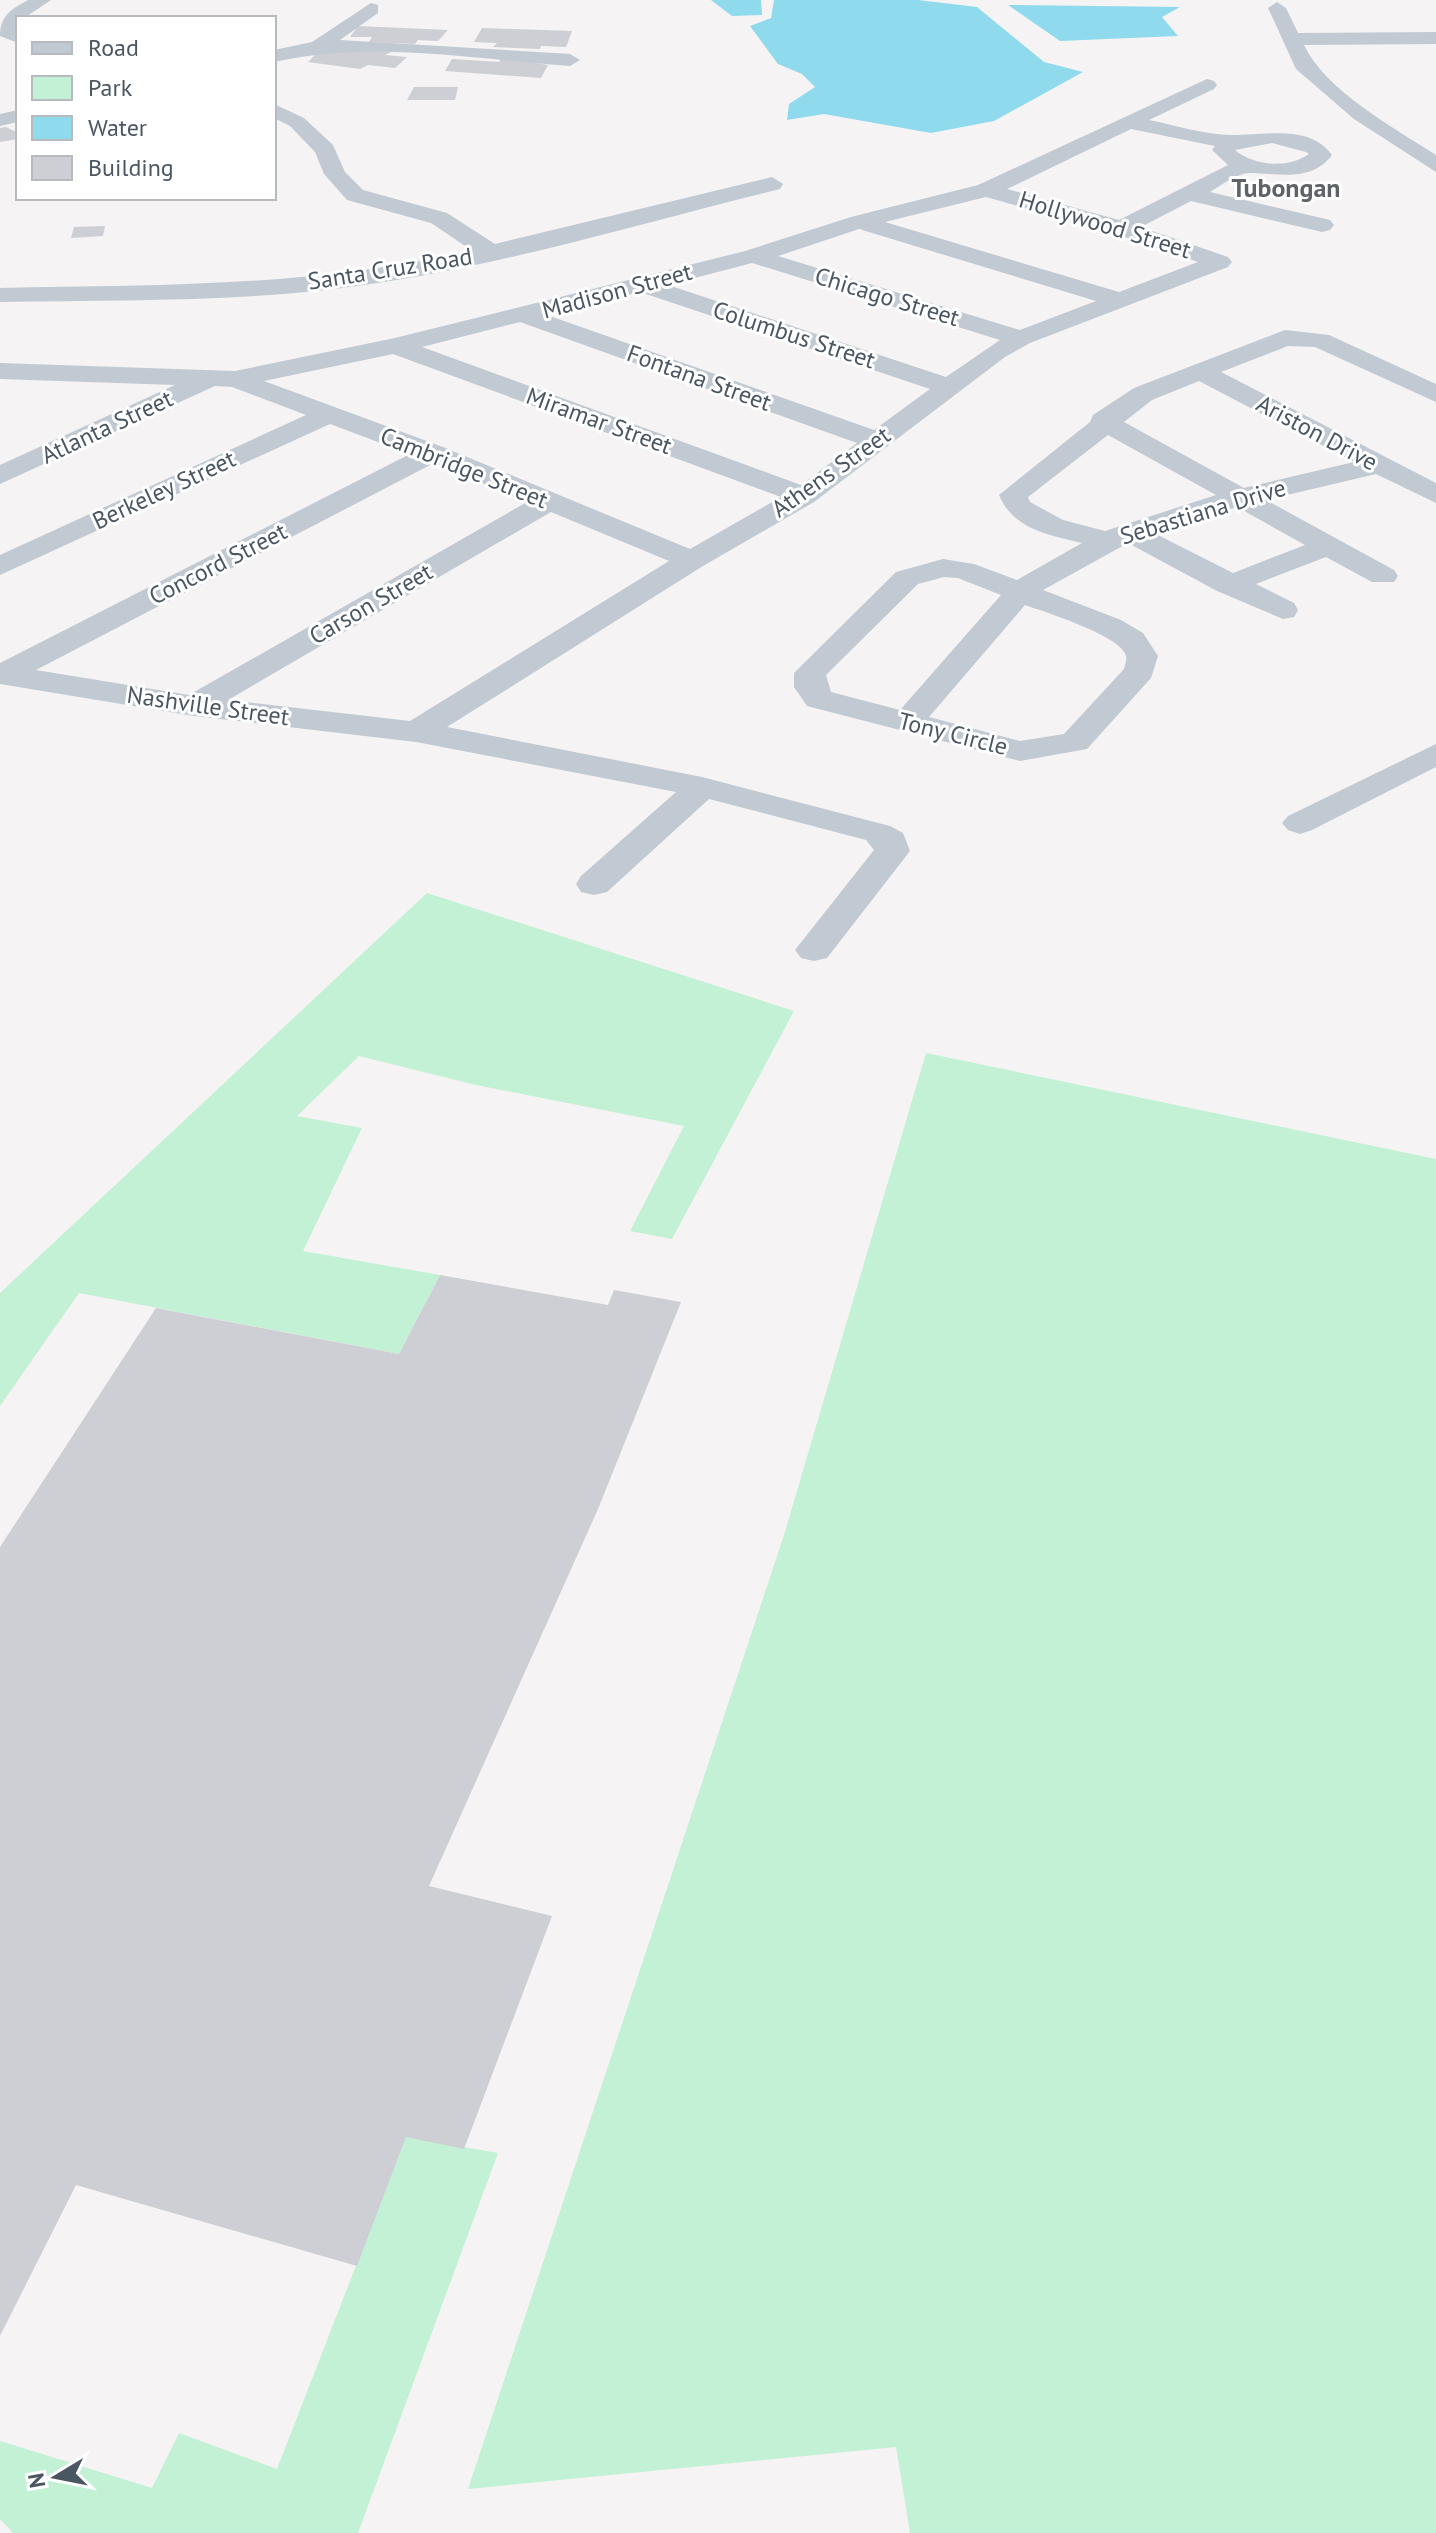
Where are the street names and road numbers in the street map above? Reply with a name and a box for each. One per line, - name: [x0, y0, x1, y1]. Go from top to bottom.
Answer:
- street label: Hollywood Street: [1015, 184, 1195, 265]
- street label: Santa Cruz Road: [306, 240, 474, 297]
- street label: Madison Street: [538, 256, 695, 325]
- street label: Chicago Street: [811, 260, 963, 333]
- street label: Columbus Street: [709, 294, 879, 375]
- street label: Fontana Street: [623, 337, 776, 418]
- street label: Miramar Street: [522, 380, 676, 461]
- street label: Atlanta Street: [36, 383, 178, 471]
- street label: Ariston Drive: [1251, 388, 1383, 477]
- street label: Athens Street: [765, 419, 896, 524]
- street label: Cambridge Street: [376, 420, 552, 515]
- street label: Berkeley Street: [87, 443, 240, 536]
- street label: Sebastiana Drive: [1116, 472, 1289, 551]
- street label: Concord Street: [144, 516, 292, 612]
- street label: Carson Street: [304, 556, 438, 651]
- street label: Nashville Street: [125, 679, 291, 732]
- street label: Tony Circle: [895, 705, 1011, 762]

